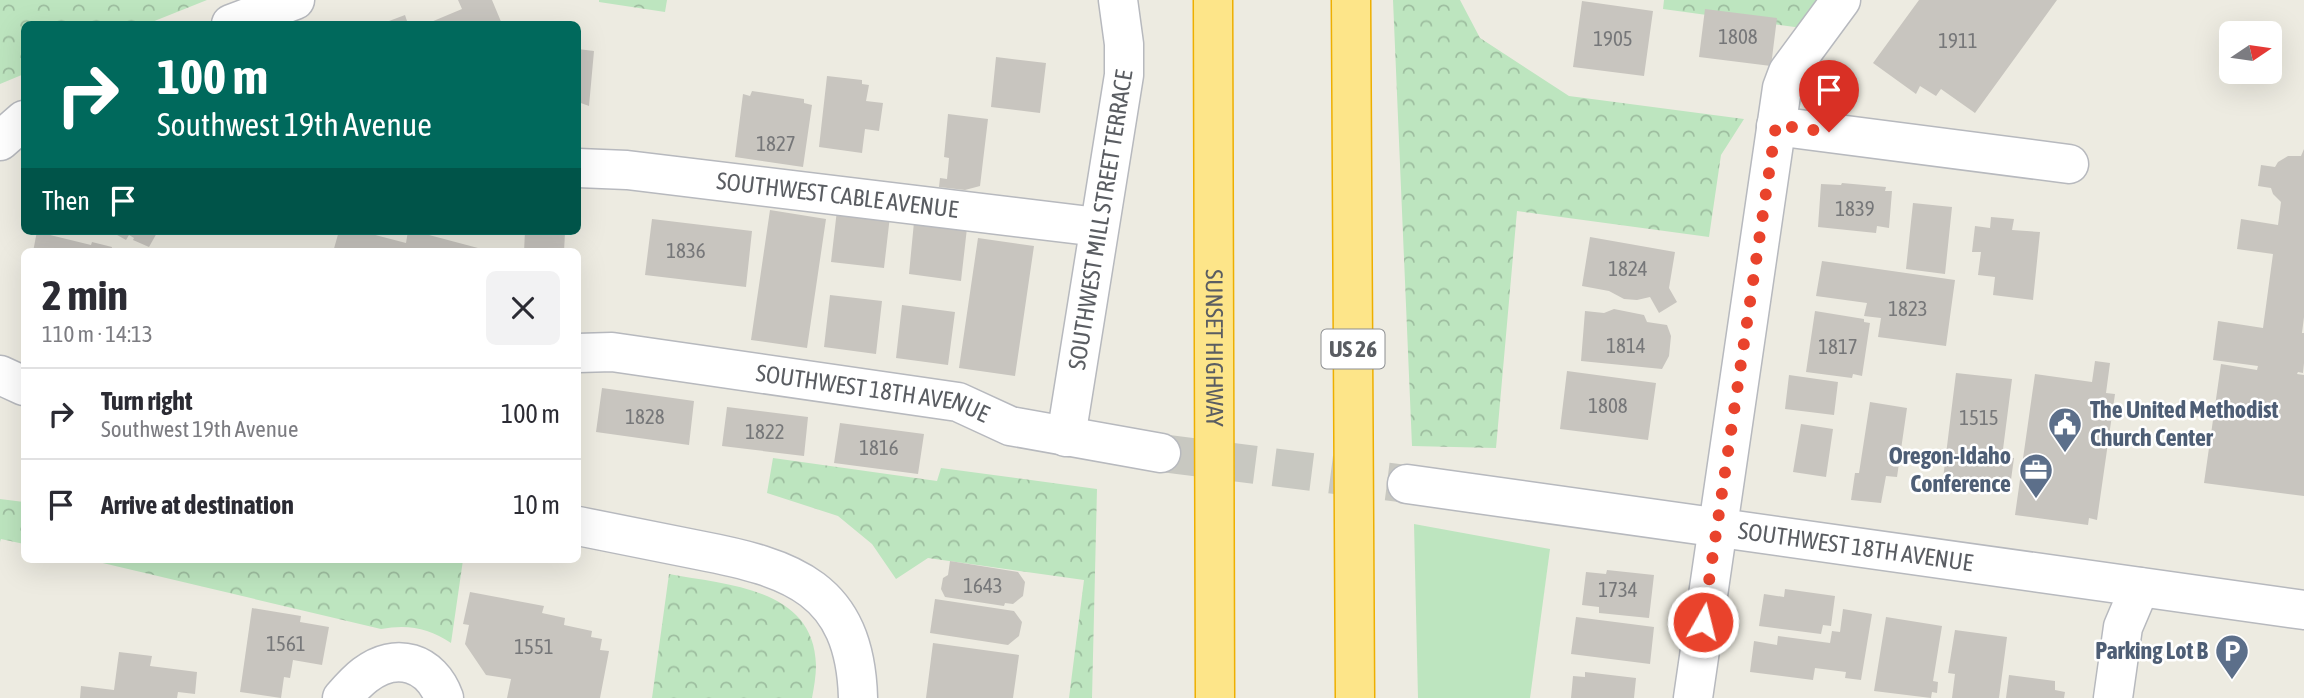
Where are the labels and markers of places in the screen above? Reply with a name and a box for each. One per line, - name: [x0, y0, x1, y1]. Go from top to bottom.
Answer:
- pin: [1799, 60, 1859, 132]
- place label: The United Methodist Church Center: [2090, 396, 2278, 451]
- public building icon: The United Methodist Church Center: [2046, 405, 2084, 454]
- place label: Oregon-Idaho Conference: [1889, 442, 2011, 497]
- office icon: Oregon-Idaho Conference: [2017, 451, 2055, 500]
- parking icon: Parking Lot B: [2213, 632, 2251, 681]
- place label: Parking Lot B: [2095, 637, 2209, 664]

